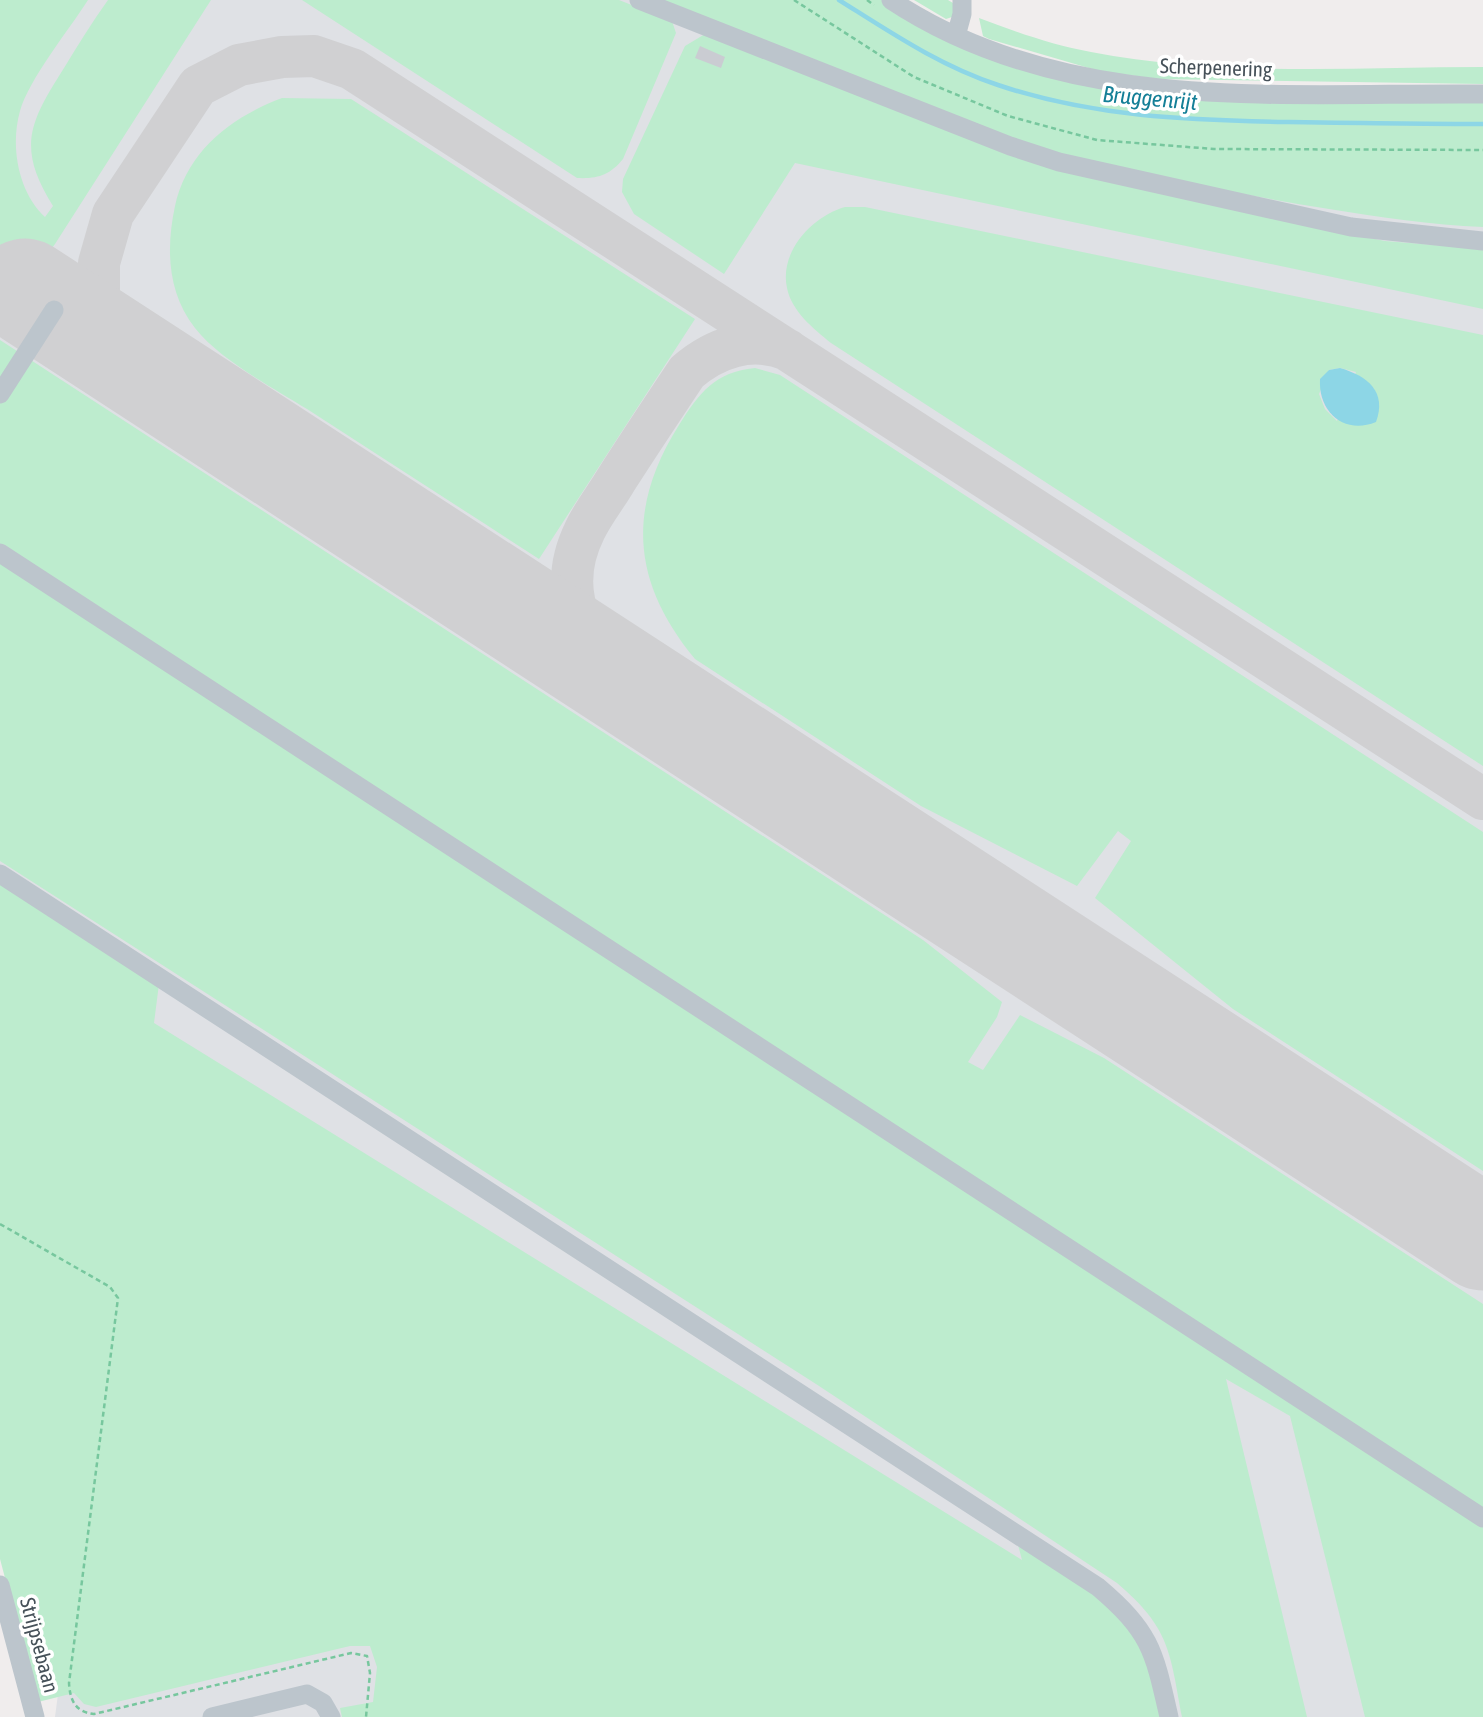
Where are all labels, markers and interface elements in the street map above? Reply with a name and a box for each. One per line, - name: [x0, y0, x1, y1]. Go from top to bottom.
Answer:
- street label: Scherpenering: [1160, 53, 1272, 81]
- water label: Bruggenrijt: [1101, 81, 1199, 115]
- street label: Strijpsebaan: [16, 1595, 64, 1695]

